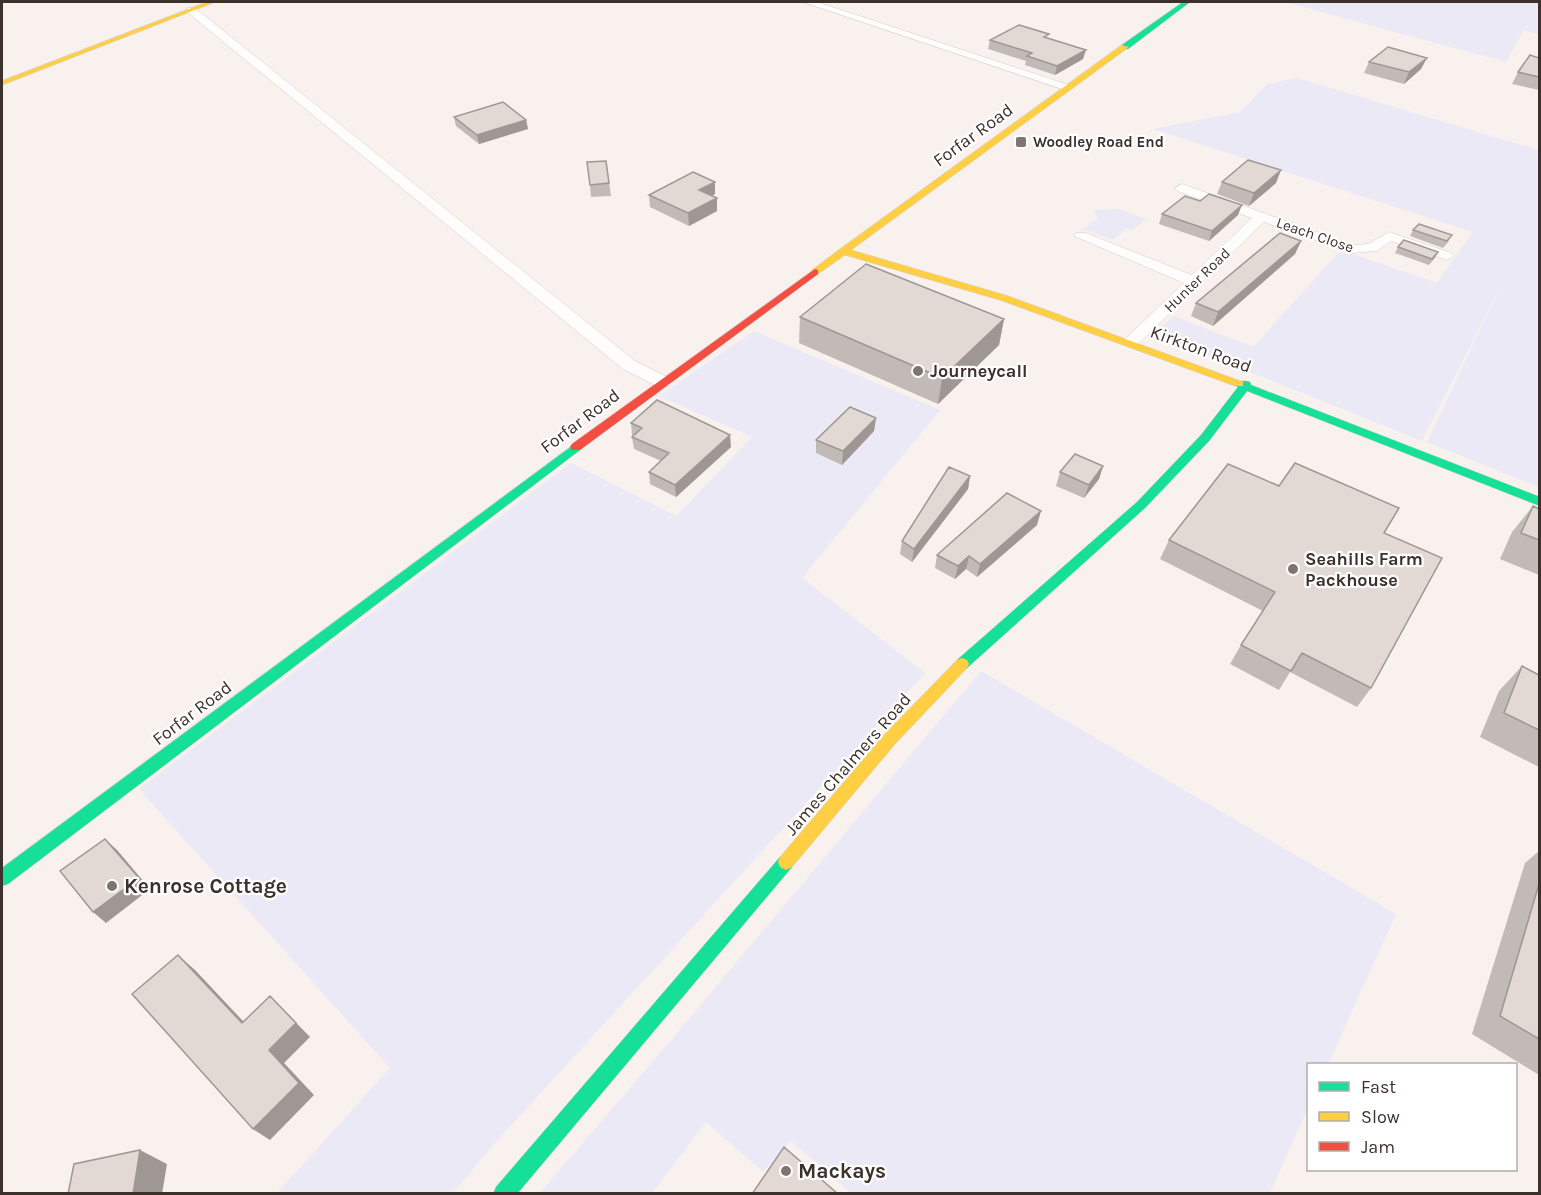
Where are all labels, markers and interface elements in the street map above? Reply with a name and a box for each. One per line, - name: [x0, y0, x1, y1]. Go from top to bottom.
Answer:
- street label: Forfar Road: [929, 99, 1017, 171]
- place label: Woodley Road End: [1033, 133, 1164, 151]
- marker: Woodley Road End: [1014, 135, 1028, 149]
- street label: Leach Close: [1274, 213, 1356, 257]
- street label: Hunter Road: [1160, 244, 1234, 316]
- street label: Kirkton Road: [1147, 321, 1255, 377]
- place label: Journeycall: [930, 360, 1027, 382]
- marker: Journeycall: [911, 364, 925, 378]
- street label: Forfar Road: [536, 384, 624, 458]
- place label: Seahills Farm Packhouse: [1305, 548, 1423, 591]
- marker: Seahills Farm Packhouse: [1286, 562, 1300, 576]
- street label: Forfar Road: [148, 676, 236, 750]
- street label: James Chalmers Road: [780, 688, 916, 840]
- place label: Kenrose Cottage: [124, 874, 287, 898]
- marker: Kenrose Cottage: [105, 879, 119, 893]
- legend: [1307, 1063, 1517, 1171]
- text: Fast: [1361, 1076, 1396, 1098]
- text: Slow: [1361, 1106, 1400, 1128]
- text: Jam: [1361, 1136, 1395, 1158]
- place label: Mackays: [798, 1159, 886, 1183]
- marker: Mackays: [779, 1164, 793, 1178]

